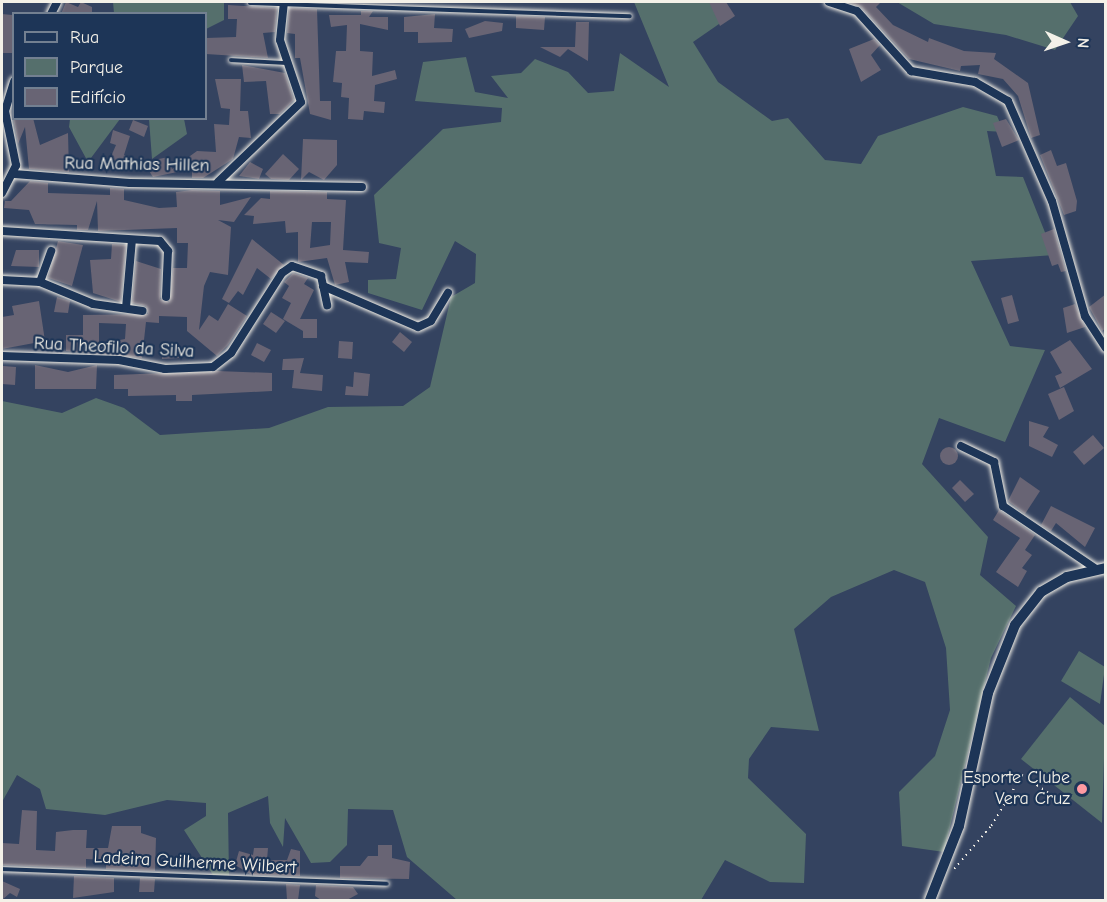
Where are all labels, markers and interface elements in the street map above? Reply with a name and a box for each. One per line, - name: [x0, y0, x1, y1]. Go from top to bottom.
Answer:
- legend: [12, 12, 207, 120]
- north arrow: [1035, 12, 1095, 72]
- text: Rua: [70, 27, 99, 48]
- text: N: [1074, 37, 1092, 49]
- text: Parque: [70, 57, 123, 78]
- text: Edifício: [70, 87, 126, 108]
- street label: Rua Mathias Hillen: [64, 153, 210, 177]
- street label: Rua Theofilo da Silva: [33, 333, 195, 363]
- place label: Esporte Clube Vera Cruz: [963, 768, 1070, 810]
- marker: Esporte Clube Vera Cruz: [1075, 782, 1089, 796]
- street label: Ladeira Guilherme Wilbert: [93, 847, 297, 879]

